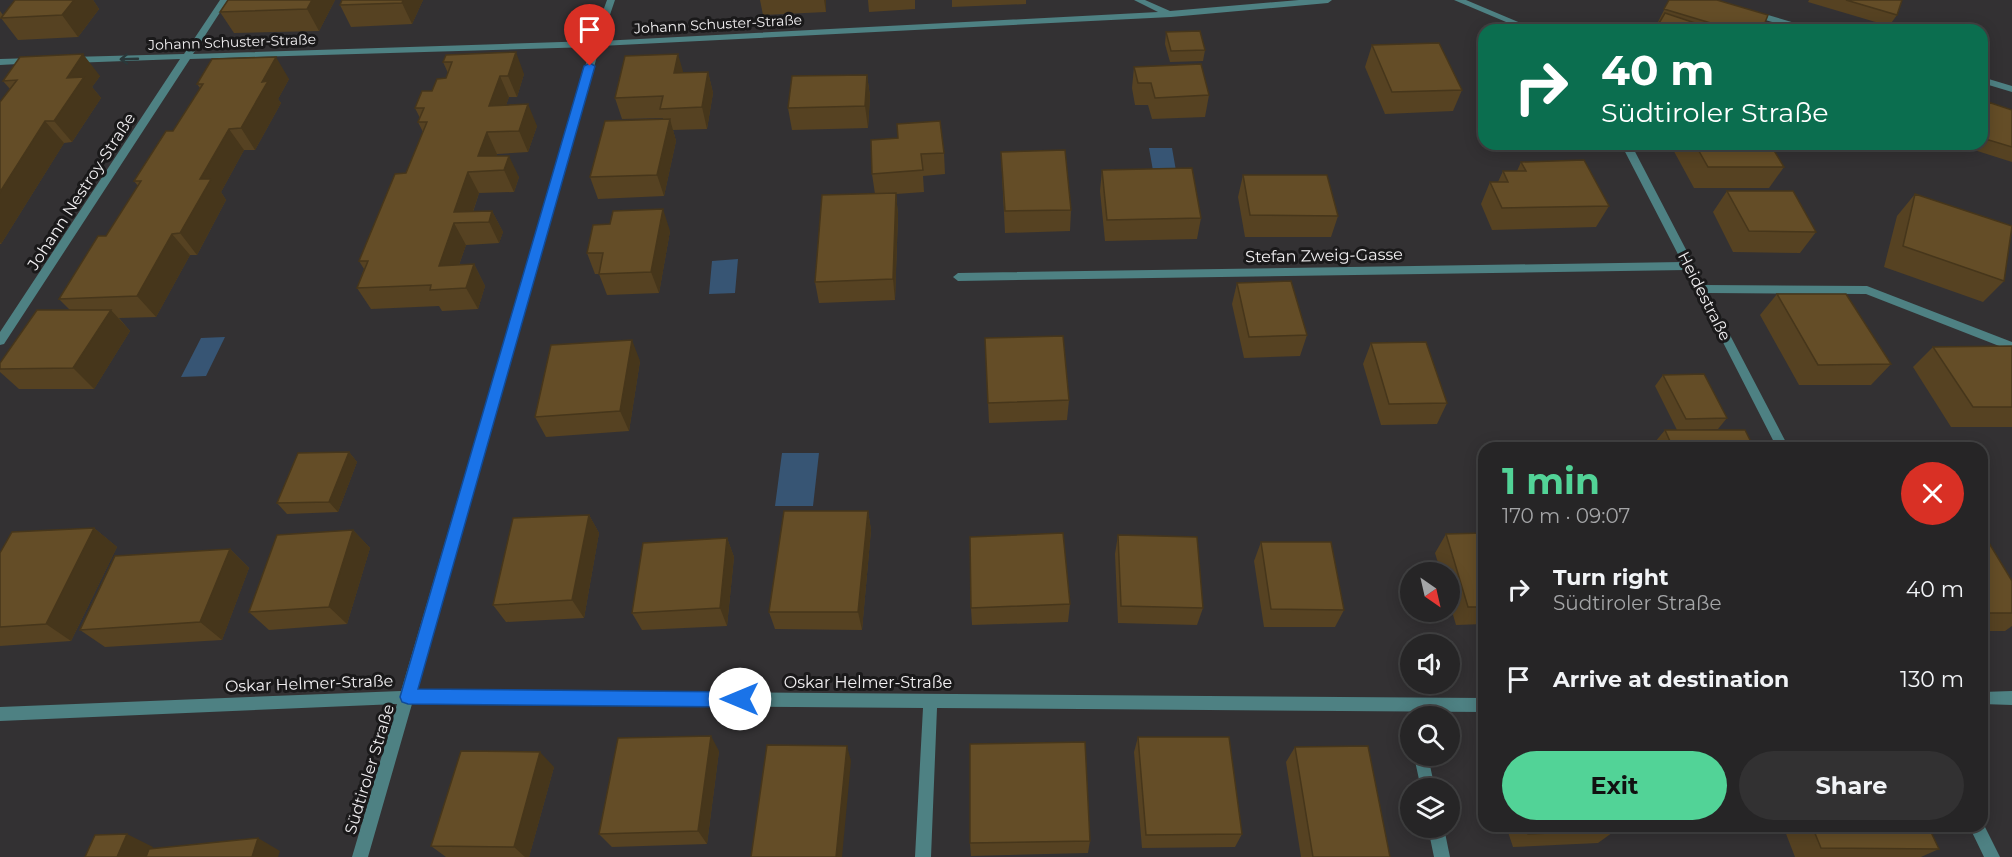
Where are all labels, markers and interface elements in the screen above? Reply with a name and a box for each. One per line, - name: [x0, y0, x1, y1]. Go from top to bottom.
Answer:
- pin: [564, 4, 615, 66]
- street label: Johann Schuster-Straße: [633, 11, 802, 37]
- icon: arrive: [573, 13, 606, 46]
- street label: Johann Schuster-Straße: [147, 30, 316, 54]
- text: 40 m: [1601, 44, 1714, 96]
- icon: right: [1502, 48, 1580, 126]
- one-way arrow: [119, 53, 139, 65]
- text: Südtiroler Straße: [1601, 96, 1829, 129]
- street label: Johann Nestroy-Straße: [23, 109, 139, 274]
- street label: Stefan Zweig-Gasse: [1245, 245, 1403, 266]
- street label: Heidestraße: [1674, 249, 1735, 344]
- text: 1 min: [1502, 459, 1600, 503]
- button: close: [1901, 462, 1964, 525]
- text: 170 m · 09:07: [1502, 504, 1630, 528]
- north arrow: [1400, 562, 1460, 622]
- map controls: [1400, 562, 1460, 838]
- text: Turn right: [1553, 564, 1668, 591]
- icon: right: [1502, 573, 1535, 606]
- text: 40 m: [1906, 576, 1964, 603]
- text: Südtiroler Straße: [1553, 591, 1722, 615]
- button: sound: [1400, 634, 1460, 694]
- icon: arrive: [1502, 663, 1535, 696]
- text: Arrive at destination: [1553, 666, 1789, 693]
- text: 130 m: [1900, 666, 1964, 693]
- position arrow: [708, 667, 772, 731]
- street label: Oskar Helmer-Straße: [225, 671, 393, 696]
- street label: Oskar Helmer-Straße: [784, 673, 952, 692]
- street label: Südtiroler Straße: [341, 702, 398, 836]
- button: search: [1400, 706, 1460, 766]
- button: Exit: [1502, 751, 1727, 820]
- button: Share: [1739, 751, 1964, 820]
- button: layers: [1400, 778, 1460, 838]

